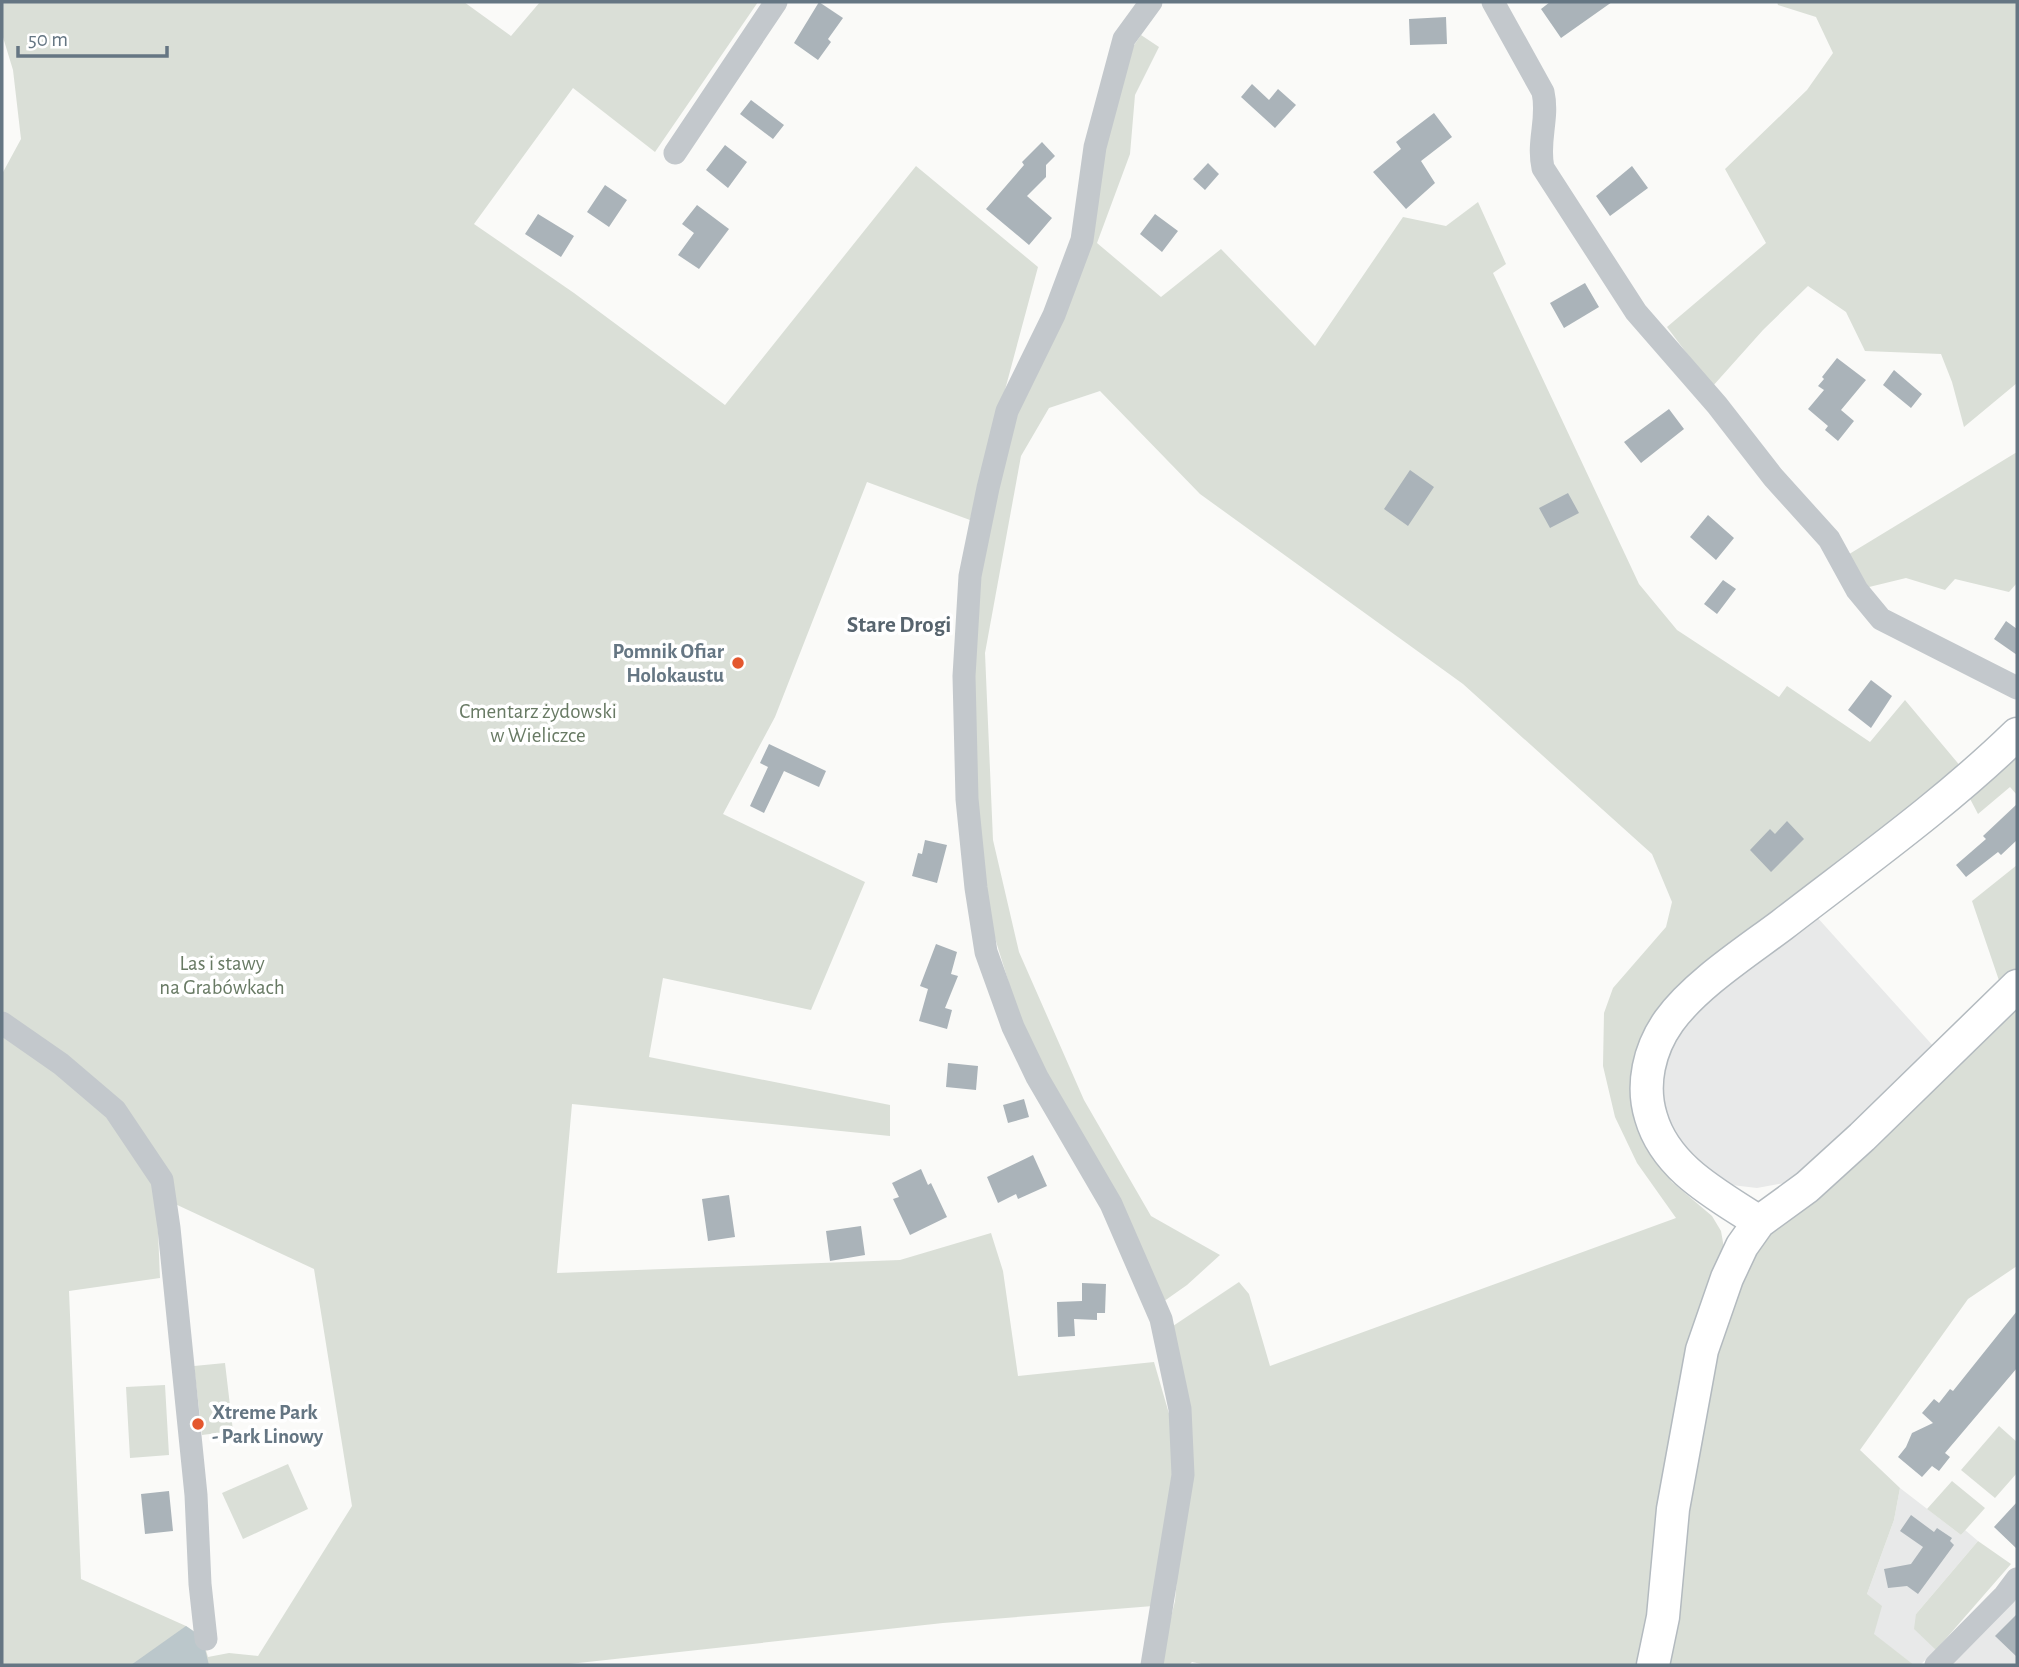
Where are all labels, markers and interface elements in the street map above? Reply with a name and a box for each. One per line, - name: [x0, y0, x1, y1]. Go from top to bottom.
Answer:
- scale bar: [18, 14, 166, 58]
- text: 50 m: [28, 29, 68, 50]
- district label: Stare Drogi: [847, 614, 951, 637]
- place label: Pomnik Ofiar Holokaustu: [612, 641, 725, 686]
- marker: Pomnik Ofiar Holokaustu: [730, 655, 746, 671]
- park label: Cmentarz żydowski w Wieliczce: [459, 701, 617, 746]
- park label: Las i stawy na Grabówkach: [159, 953, 285, 998]
- place label: Xtreme Park - Park Linowy: [212, 1402, 324, 1447]
- marker: Xtreme Park - Park Linowy: [190, 1416, 206, 1432]

